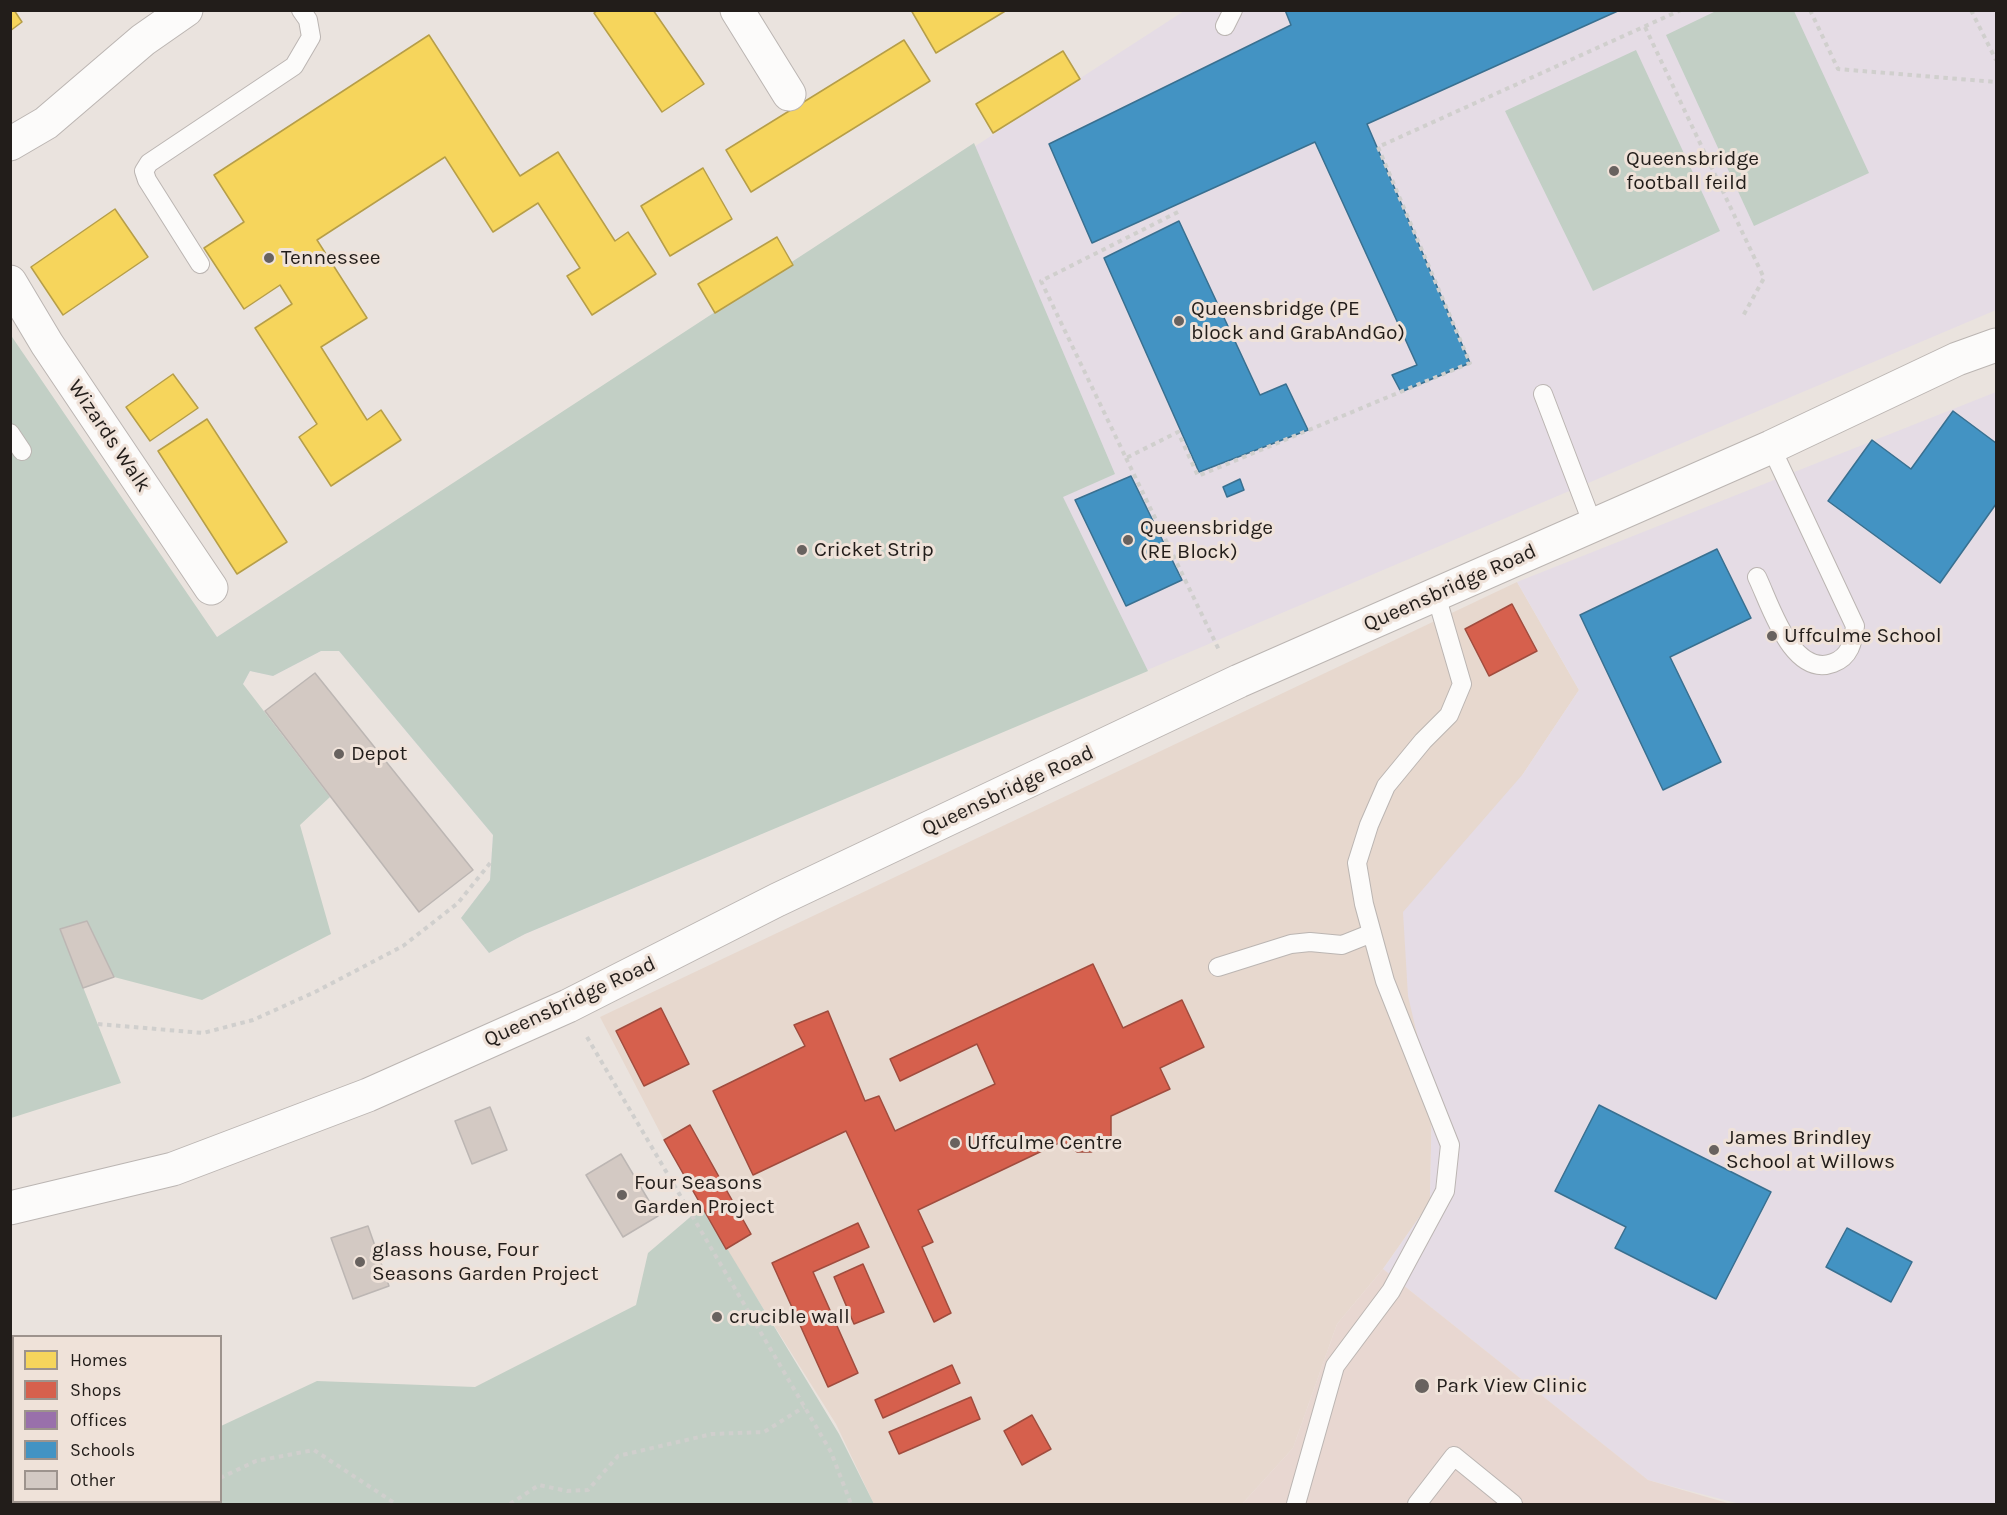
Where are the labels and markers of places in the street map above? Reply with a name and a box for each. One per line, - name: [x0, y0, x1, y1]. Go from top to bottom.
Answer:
- place label: Queensbridge football feild: [1626, 146, 1759, 196]
- marker: Queensbridge football feild: [1607, 164, 1621, 178]
- place label: Tennessee: [281, 245, 380, 271]
- marker: Tennessee: [262, 251, 276, 265]
- place label: Queensbridge (PE block and GrabAndGo): [1191, 296, 1405, 346]
- marker: Queensbridge (PE block and GrabAndGo): [1172, 314, 1186, 328]
- place label: Queensbridge (RE Block): [1140, 515, 1273, 565]
- marker: Queensbridge (RE Block): [1121, 533, 1135, 547]
- place label: Cricket Strip: [814, 537, 934, 563]
- marker: Cricket Strip: [795, 543, 809, 557]
- place label: Uffculme School: [1784, 623, 1942, 649]
- marker: Uffculme School: [1765, 629, 1779, 643]
- place label: Depot: [351, 741, 407, 767]
- marker: Depot: [332, 747, 346, 761]
- place label: James Brindley School at Willows: [1726, 1125, 1895, 1175]
- place label: Uffculme Centre: [967, 1130, 1122, 1156]
- marker: Uffculme Centre: [948, 1136, 962, 1150]
- marker: James Brindley School at Willows: [1707, 1143, 1721, 1157]
- place label: Four Seasons Garden Project: [634, 1170, 774, 1220]
- marker: Four Seasons Garden Project: [615, 1188, 629, 1202]
- place label: glass house, Four Seasons Garden Project: [372, 1237, 599, 1287]
- marker: glass house, Four Seasons Garden Project: [353, 1255, 367, 1269]
- place label: crucible wall: [729, 1304, 850, 1330]
- marker: crucible wall: [710, 1310, 724, 1324]
- place label: Park View Clinic: [1436, 1373, 1587, 1399]
- marker: Park View Clinic: [1413, 1377, 1431, 1395]

